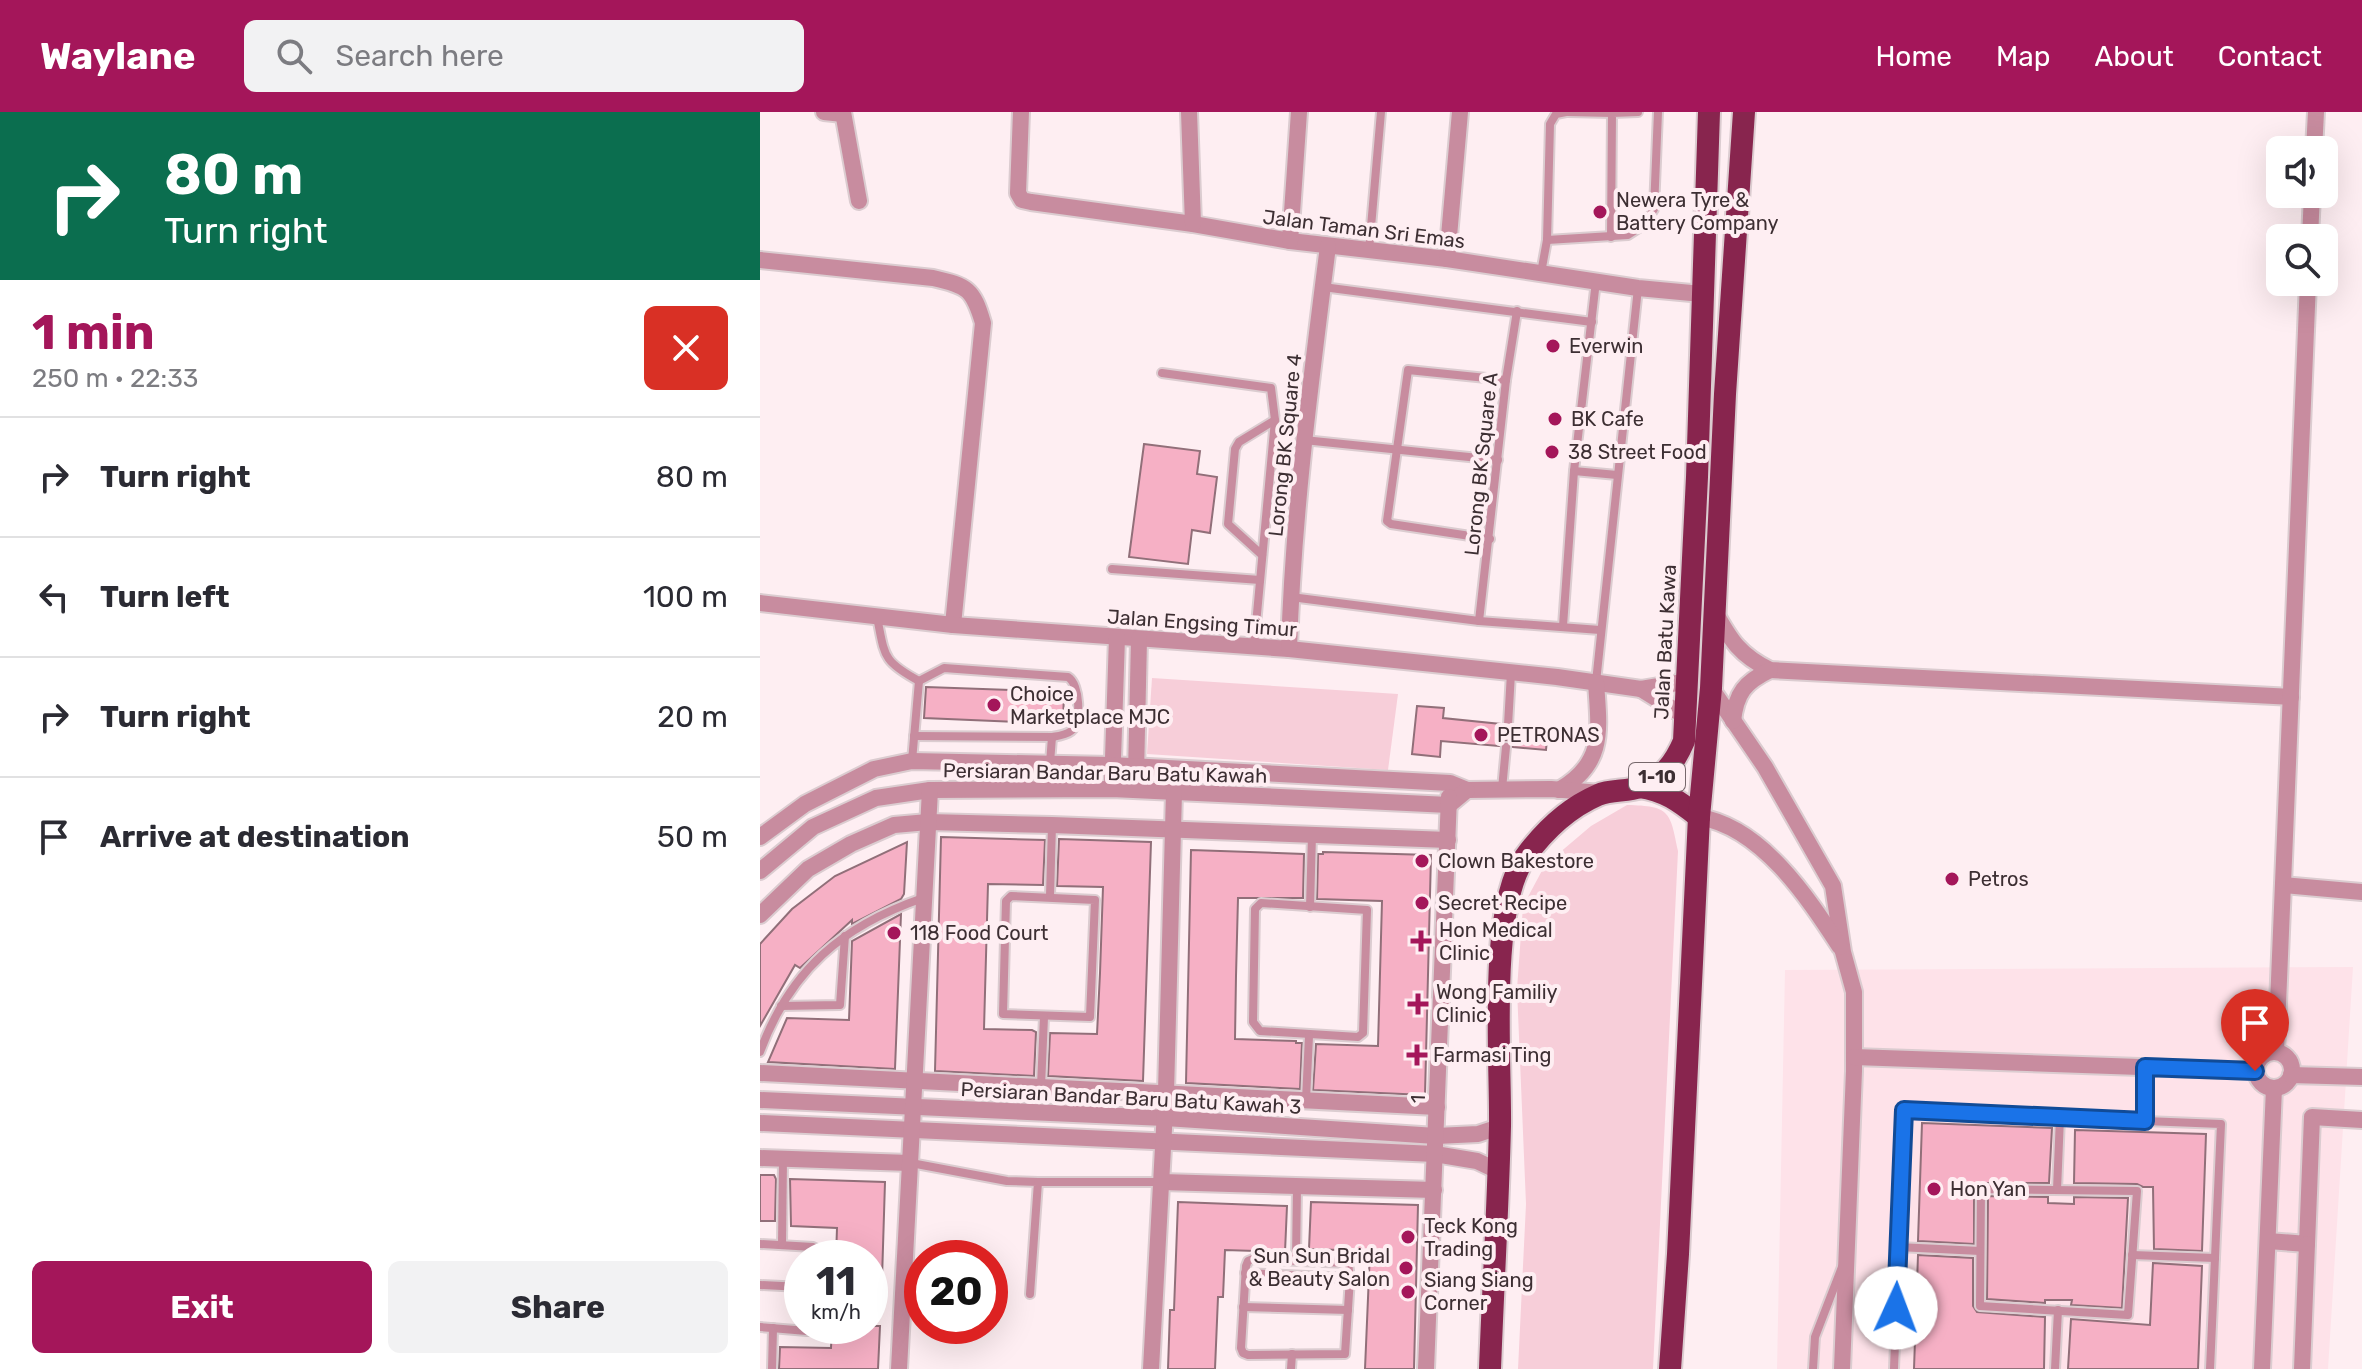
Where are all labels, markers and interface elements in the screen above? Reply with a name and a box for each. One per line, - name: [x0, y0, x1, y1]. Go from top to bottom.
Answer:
- search box: [244, 20, 804, 92]
- text: Waylane: [40, 33, 196, 79]
- icon: search: [272, 34, 316, 78]
- text: Search here: [336, 38, 504, 74]
- text: Home: [1875, 40, 1952, 73]
- text: Map: [1996, 40, 2050, 73]
- text: About: [2094, 40, 2174, 73]
- text: Contact: [2218, 40, 2322, 73]
- map controls: [2266, 136, 2338, 296]
- button: sound: [2266, 136, 2338, 208]
- text: 80 m: [164, 142, 303, 208]
- icon: right: [32, 144, 136, 248]
- place label: Newera Tyre & Battery Company: [1616, 188, 1779, 235]
- marker: Newera Tyre & Battery Company: [1591, 203, 1609, 221]
- street label: Jalan Taman Sri Emas: [1261, 205, 1467, 253]
- text: Turn right: [164, 209, 328, 252]
- button: search: [2266, 224, 2338, 296]
- text: 1 min: [32, 304, 155, 361]
- button: close: [644, 306, 728, 390]
- place label: Everwin: [1569, 334, 1643, 358]
- marker: Everwin: [1544, 337, 1562, 355]
- street label: Lorong BK Square 4: [1263, 352, 1307, 538]
- text: 250 m · 22:33: [32, 363, 198, 394]
- street label: Lorong BK Square A: [1459, 371, 1503, 557]
- place label: BK Cafe: [1571, 407, 1644, 431]
- marker: BK Cafe: [1546, 410, 1564, 428]
- place label: 38 Street Food: [1568, 440, 1707, 464]
- marker: 38 Street Food: [1543, 443, 1561, 461]
- icon: right: [32, 455, 76, 499]
- text: Turn right: [100, 459, 251, 495]
- text: 80 m: [656, 459, 728, 495]
- street label: Jalan Batu Kawa: [1649, 564, 1681, 720]
- icon: left: [32, 575, 76, 619]
- text: Turn left: [100, 579, 230, 615]
- text: 100 m: [643, 579, 728, 615]
- street label: Jalan Engsing Timur: [1106, 604, 1298, 642]
- place label: Choice Marketplace MJC: [1010, 682, 1170, 729]
- icon: right: [32, 695, 76, 739]
- marker: Choice Marketplace MJC: [985, 696, 1003, 714]
- text: Turn right: [100, 699, 251, 735]
- text: 20 m: [657, 699, 728, 735]
- place label: PETRONAS: [1497, 723, 1600, 747]
- marker: PETRONAS: [1472, 726, 1490, 744]
- street label: Persiaran Bandar Baru Batu Kawah: [943, 758, 1267, 788]
- road number: 1-10: [1629, 763, 1685, 791]
- icon: arrive: [32, 815, 76, 859]
- text: Arrive at destination: [100, 819, 410, 855]
- text: 50 m: [657, 819, 728, 855]
- place label: Clown Bakestore: [1438, 849, 1594, 873]
- marker: Clown Bakestore: [1413, 852, 1431, 870]
- place label: Petros: [1968, 867, 2029, 891]
- marker: Petros: [1943, 870, 1961, 888]
- place label: Secret Recipe: [1438, 891, 1567, 915]
- marker: Secret Recipe: [1413, 894, 1431, 912]
- place label: Hon Medical Clinic: [1439, 918, 1553, 965]
- place label: 118 Food Court: [910, 921, 1048, 945]
- marker: 118 Food Court: [885, 924, 903, 942]
- marker: Hon Medical Clinic: [1410, 930, 1432, 952]
- place label: Wong Familiy Clinic: [1436, 980, 1558, 1027]
- pin: [2221, 989, 2289, 1071]
- marker: Wong Familiy Clinic: [1407, 993, 1429, 1015]
- icon: arrive: [2233, 1001, 2277, 1045]
- place label: Farmasi Ting: [1433, 1043, 1551, 1067]
- marker: Farmasi Ting: [1408, 1046, 1426, 1064]
- street label: Persiaran Bandar Baru Batu Kawah 3: [960, 1077, 1302, 1119]
- street label: 1: [1406, 1094, 1430, 1104]
- place label: Hon Yan: [1950, 1177, 2026, 1201]
- marker: Hon Yan: [1925, 1180, 1943, 1198]
- place label: Teck Kong Trading: [1424, 1214, 1518, 1261]
- marker: Teck Kong Trading: [1399, 1228, 1417, 1246]
- speed limit sign: 20: [904, 1240, 1008, 1344]
- place label: Sun Sun Bridal & Beauty Salon: [1248, 1244, 1390, 1291]
- text: 11: [816, 1258, 856, 1305]
- marker: Sun Sun Bridal & Beauty Salon: [1397, 1259, 1415, 1277]
- button: Exit: [32, 1261, 372, 1353]
- button: Share: [388, 1261, 728, 1353]
- position arrow: [1854, 1266, 1938, 1350]
- place label: Siang Siang Corner: [1424, 1268, 1534, 1315]
- marker: Siang Siang Corner: [1399, 1283, 1417, 1301]
- text: km/h: [811, 1300, 861, 1324]

